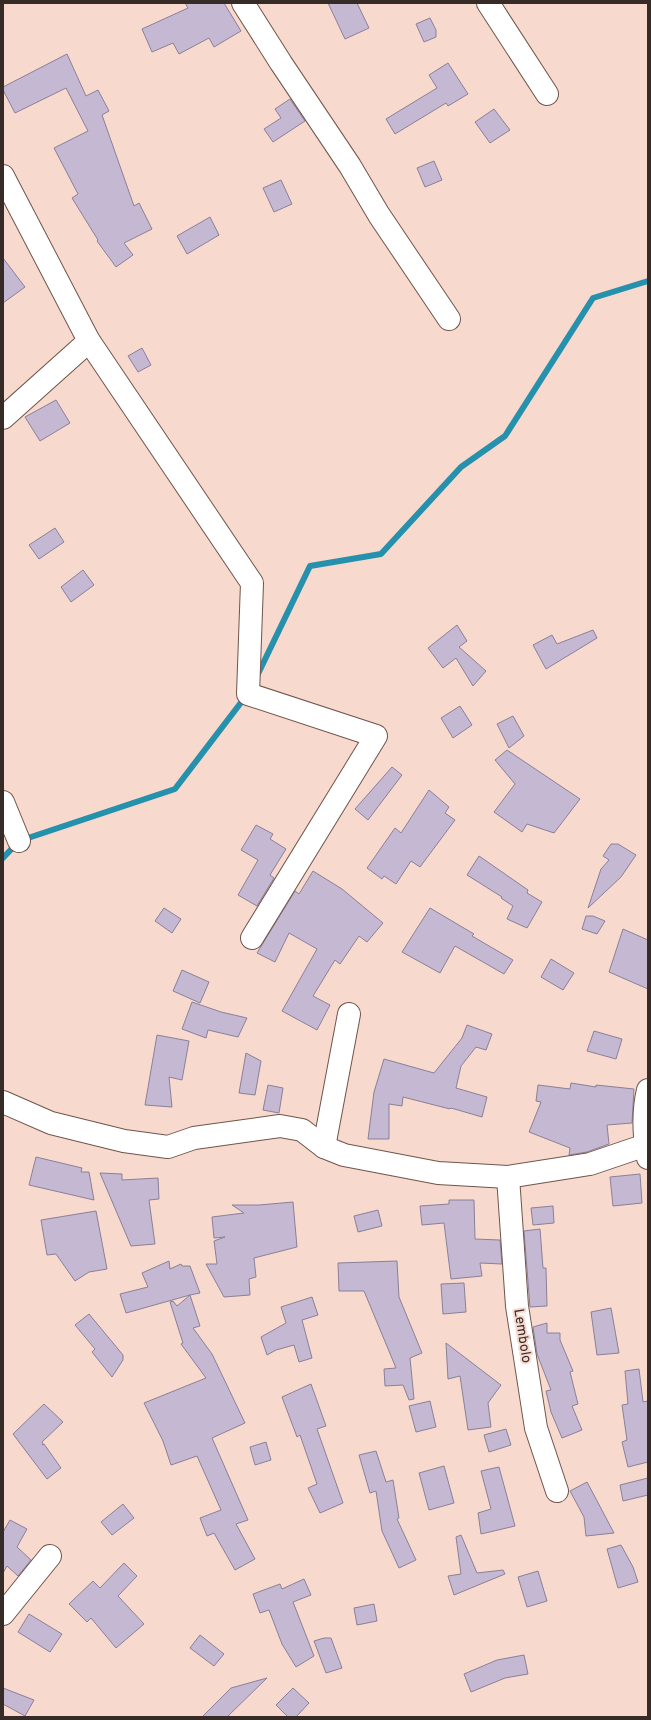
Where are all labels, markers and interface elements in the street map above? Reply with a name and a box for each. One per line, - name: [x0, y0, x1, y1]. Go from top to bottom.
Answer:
- street label: Lembolo: [509, 1308, 535, 1365]

